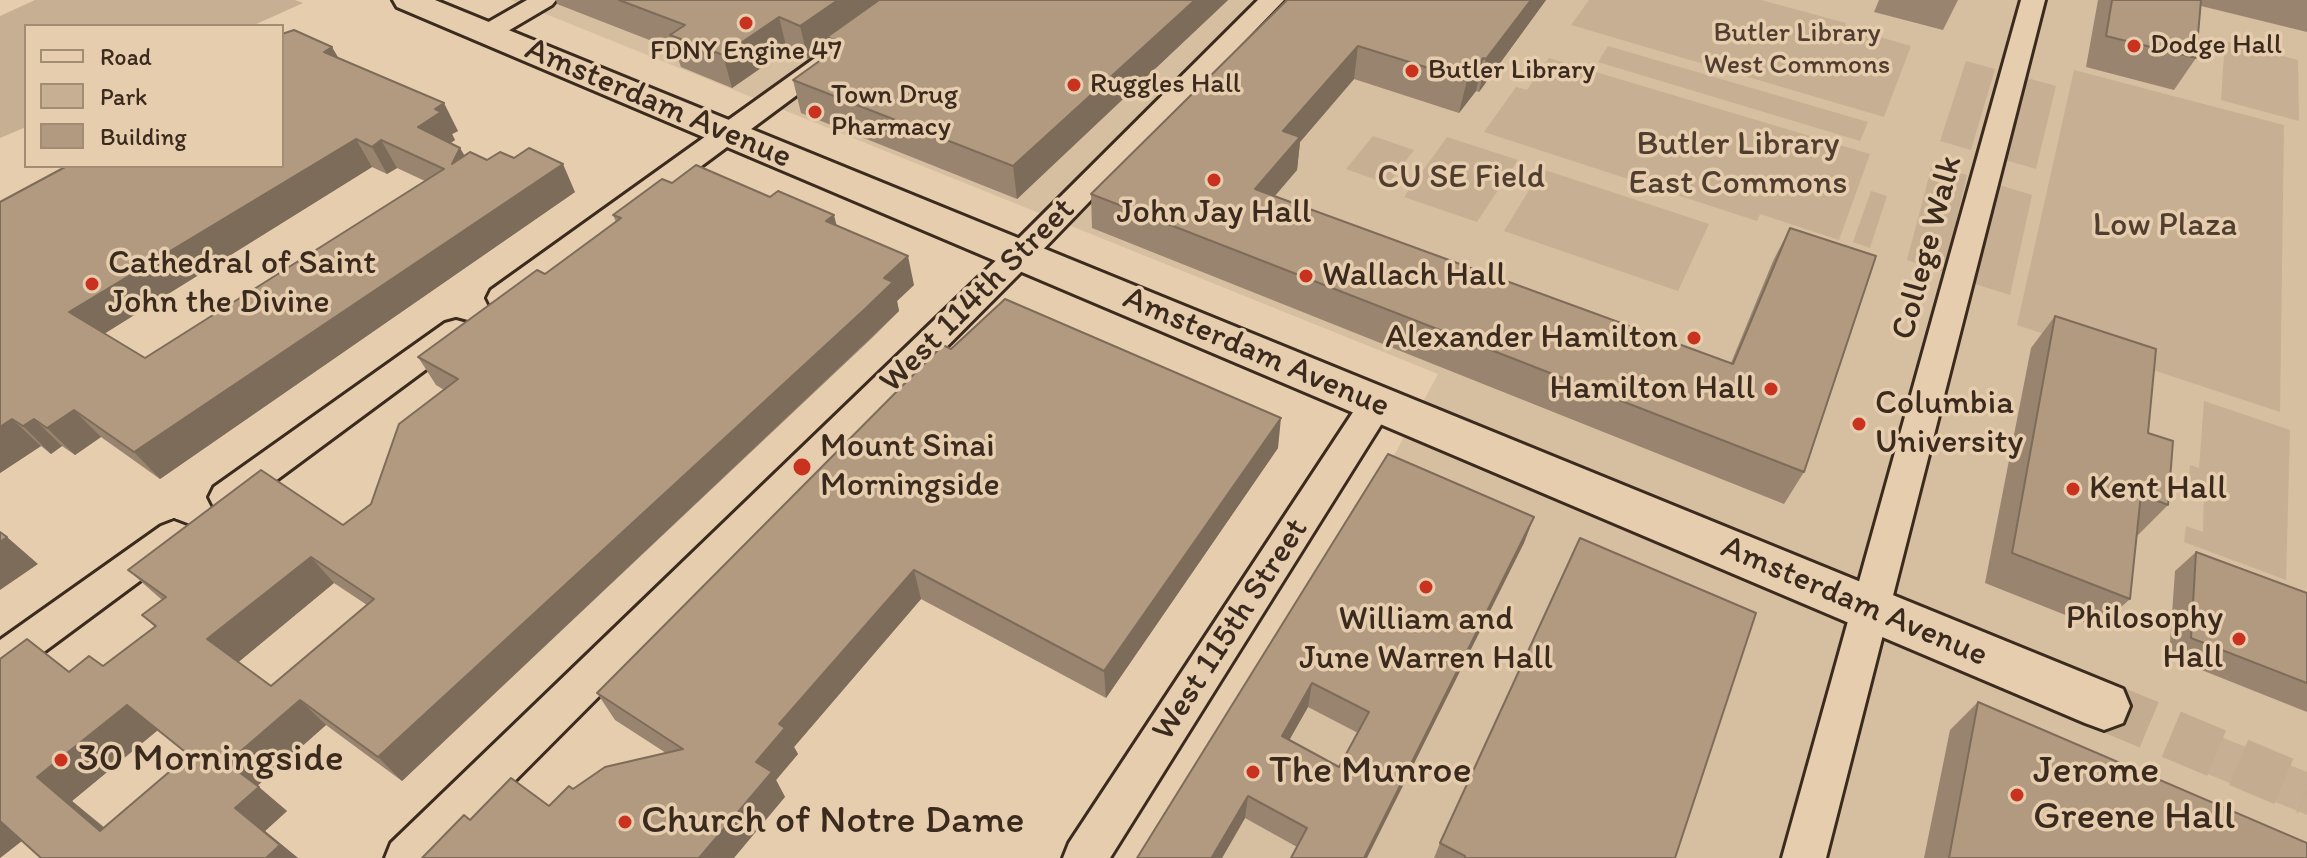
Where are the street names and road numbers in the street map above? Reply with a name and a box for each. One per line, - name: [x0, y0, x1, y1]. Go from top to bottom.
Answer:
- street label: Amsterdam Avenue: [519, 29, 797, 179]
- street label: College Walk: [1884, 152, 1972, 344]
- street label: West 114th Street: [872, 190, 1084, 402]
- street label: Amsterdam Avenue: [1117, 278, 1395, 428]
- street label: West 115th Street: [1144, 511, 1318, 749]
- street label: Amsterdam Avenue: [1715, 527, 1993, 677]

